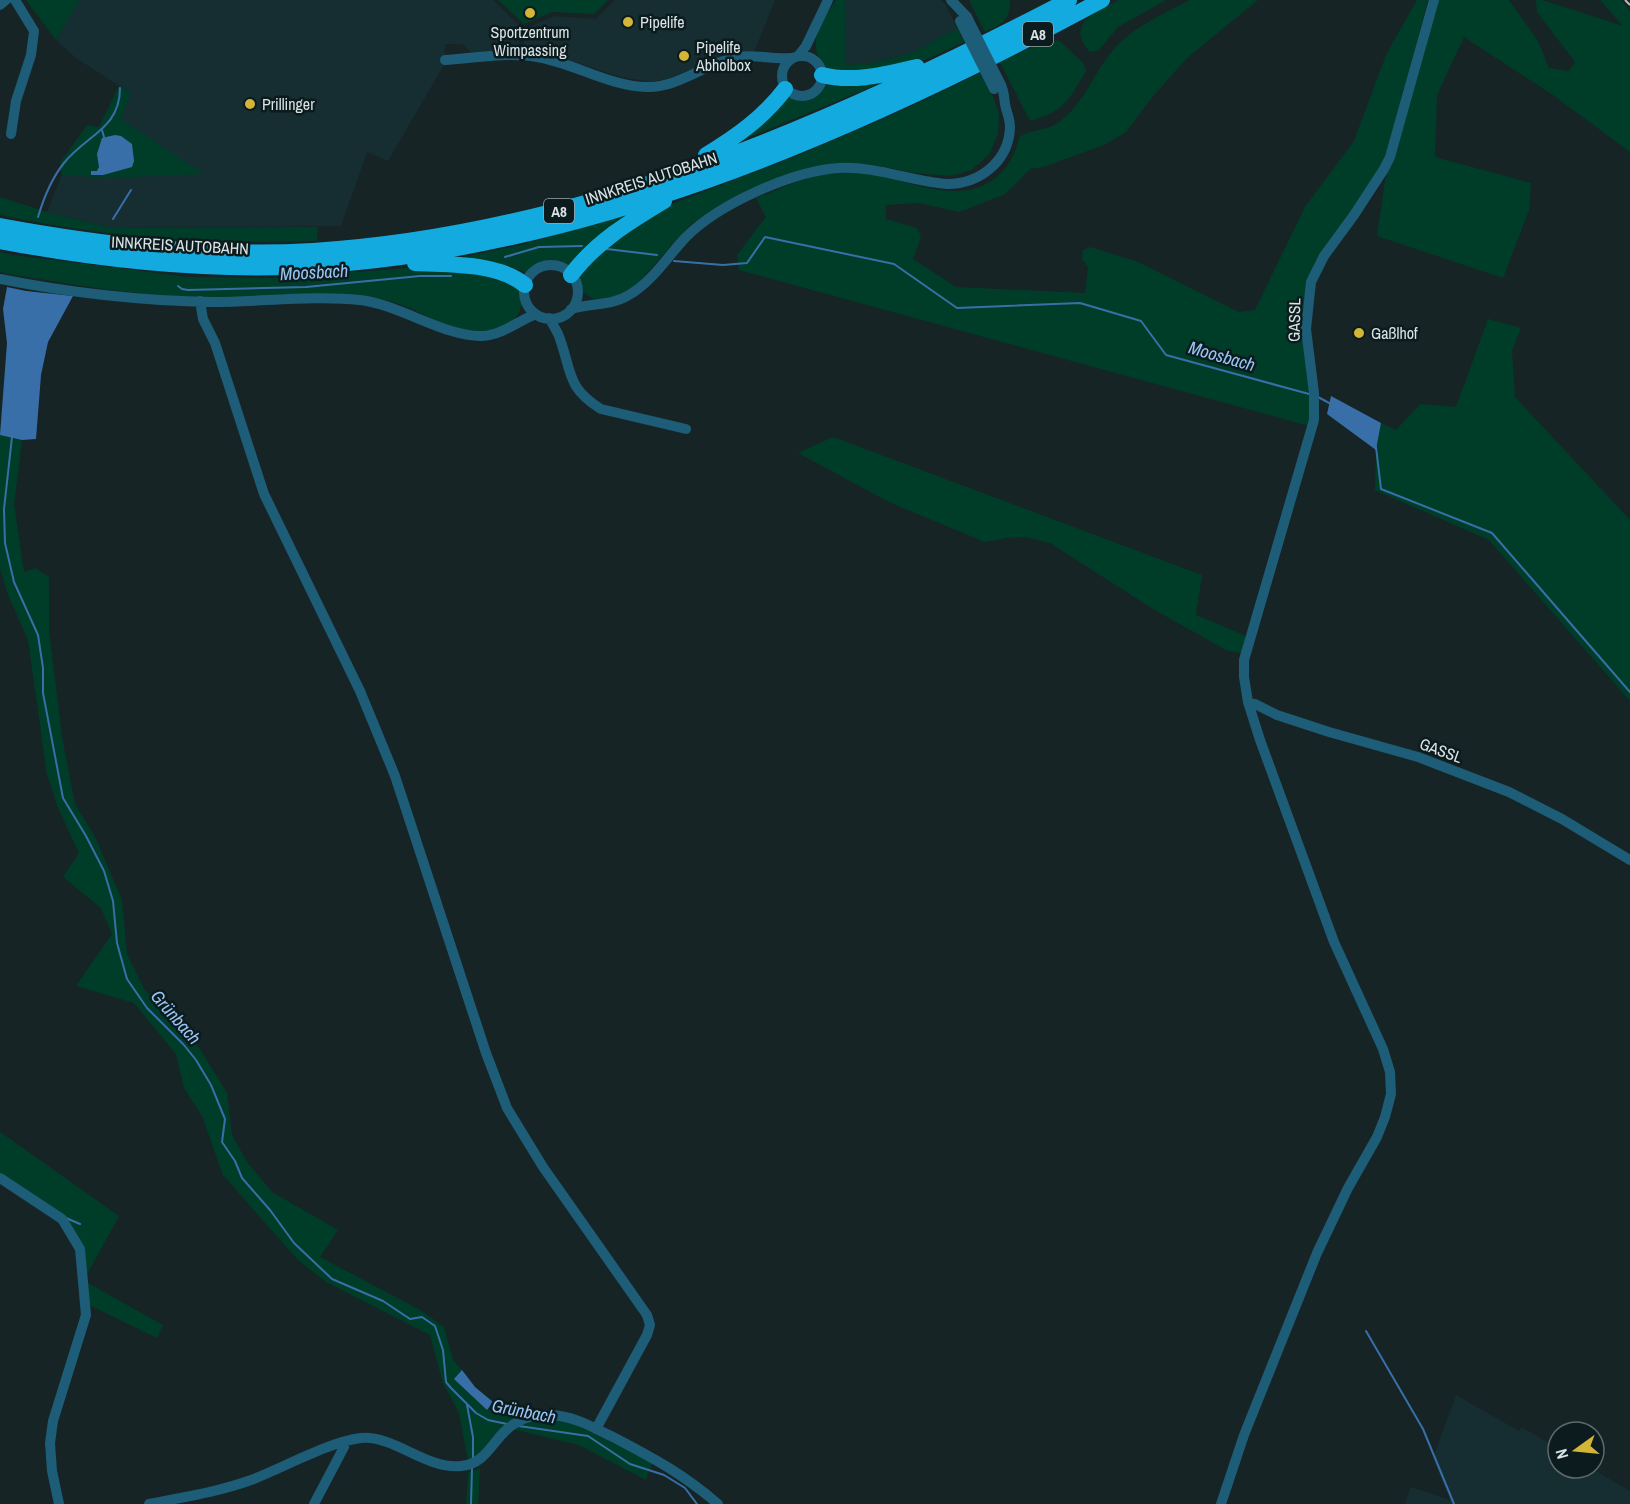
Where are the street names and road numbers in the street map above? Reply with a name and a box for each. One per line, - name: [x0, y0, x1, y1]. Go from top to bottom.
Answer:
- road number: A8: [1023, 22, 1053, 46]
- street label: INNKREIS AUTOBAHN: [582, 146, 720, 210]
- road number: A8: [544, 199, 574, 223]
- street label: INNKREIS AUTOBAHN: [111, 230, 249, 260]
- street label: GASSL: [1283, 297, 1305, 342]
- street label: GASSL: [1417, 732, 1466, 768]

